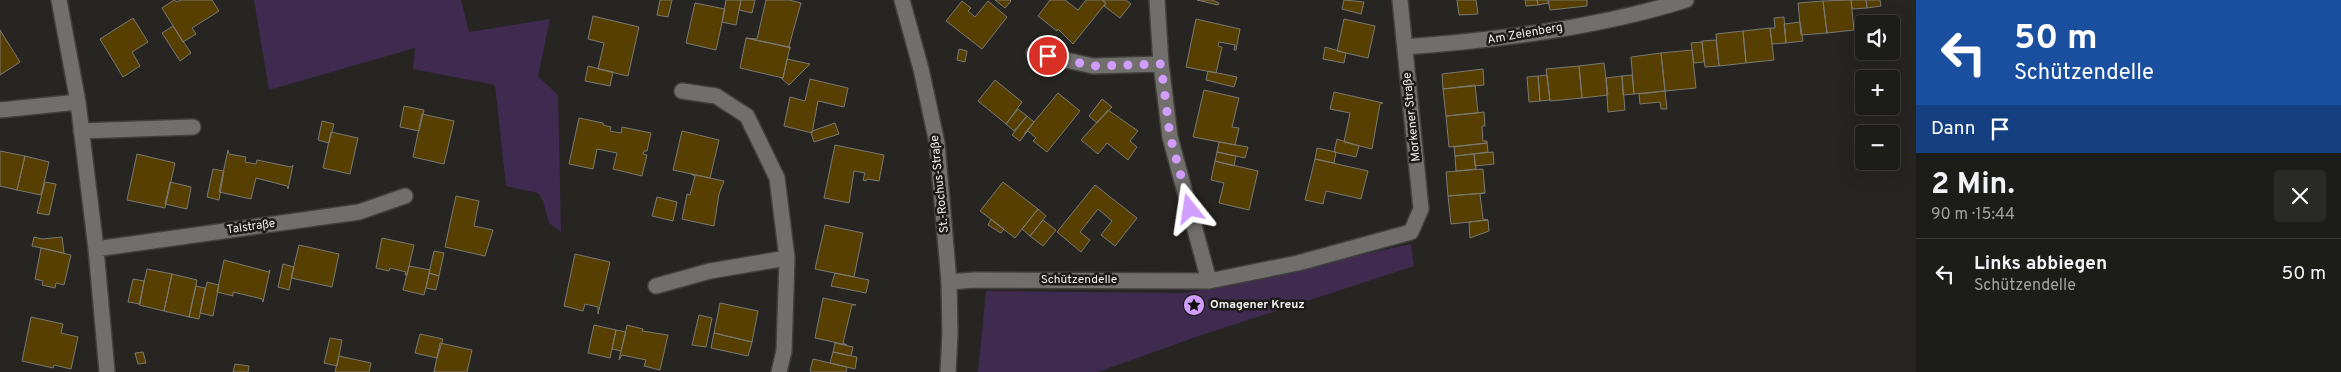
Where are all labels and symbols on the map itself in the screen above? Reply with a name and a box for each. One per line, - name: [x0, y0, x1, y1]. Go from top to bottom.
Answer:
- street label: Am Zelenberg: [1486, 19, 1564, 49]
- pin: [1027, 35, 1069, 77]
- street label: Morkener Straße: [1399, 72, 1425, 162]
- street label: St.-Rochus-Straße: [927, 134, 953, 234]
- position arrow: [1163, 182, 1215, 234]
- street label: Talstraße: [226, 216, 276, 238]
- street label: Schützendelle: [1041, 272, 1117, 288]
- place icon: Omagener Kreuz: [1182, 293, 1206, 317]
- place label: Omagener Kreuz: [1210, 297, 1305, 313]

